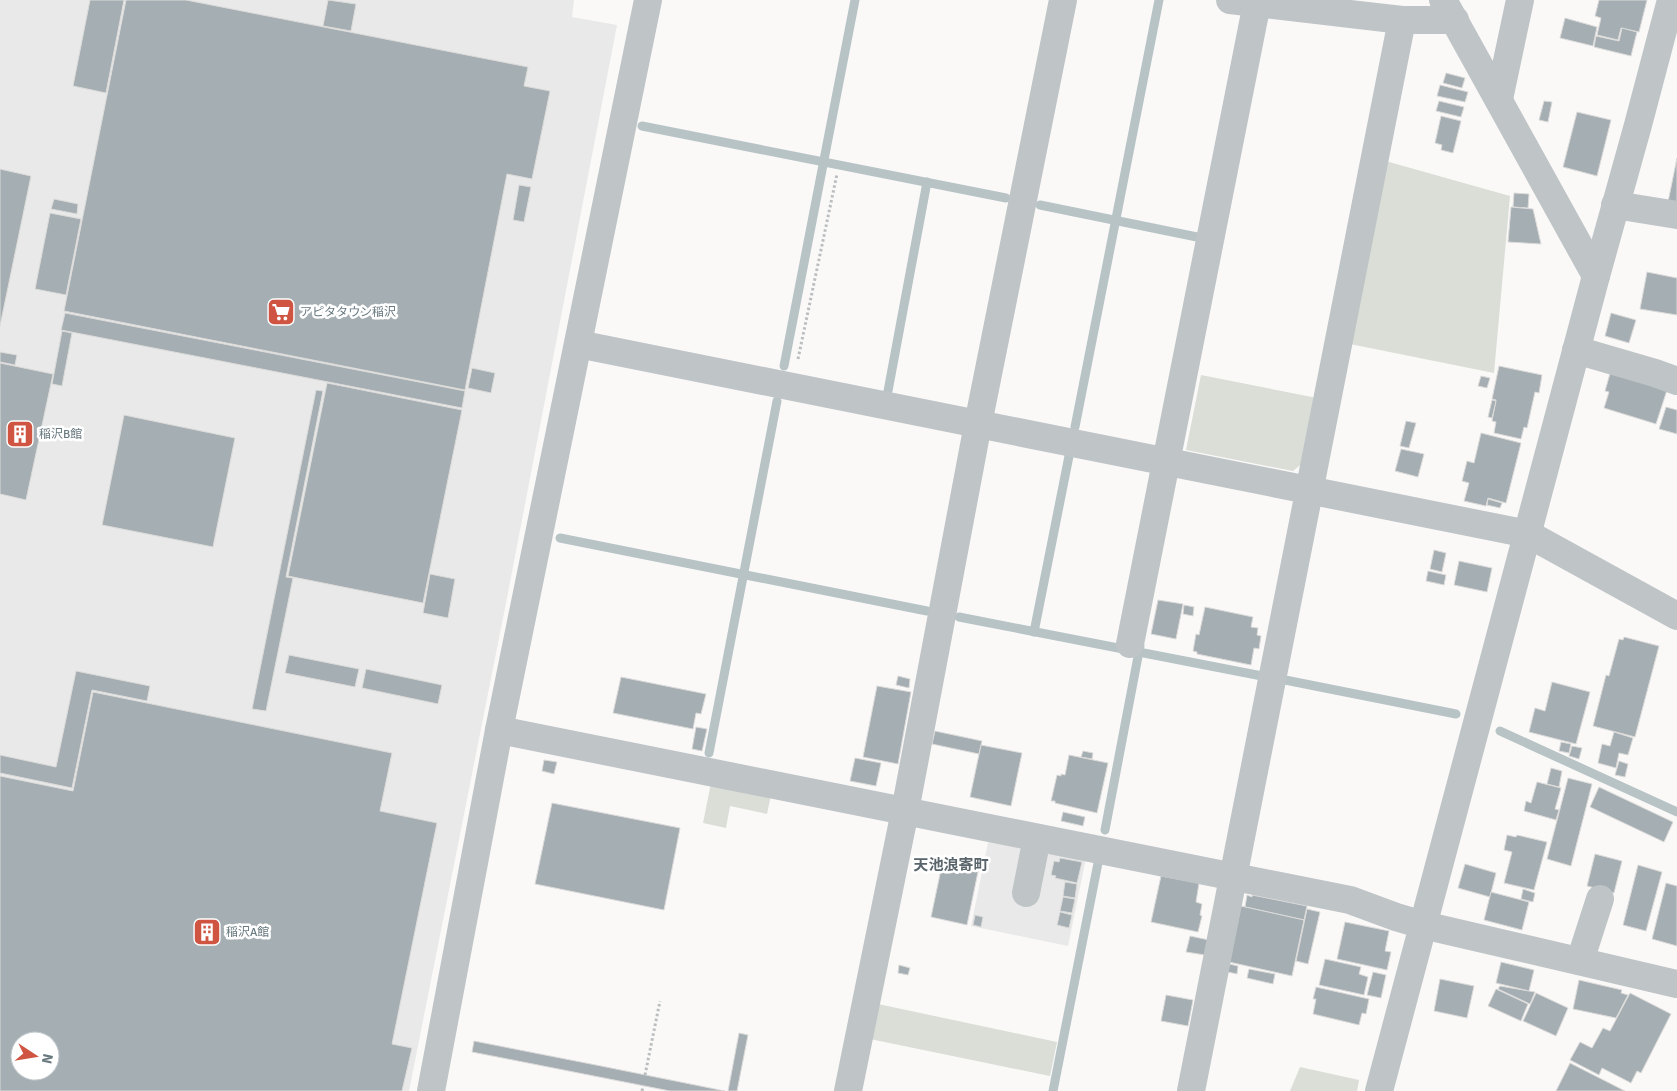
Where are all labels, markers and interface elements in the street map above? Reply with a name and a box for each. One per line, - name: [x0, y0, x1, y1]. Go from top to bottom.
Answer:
- supermarket icon: アピタタウン稲沢: [266, 297, 296, 327]
- place label: アピタタウン稲沢: [300, 305, 396, 320]
- building icon: 稲沢B館: [5, 419, 35, 449]
- place label: 稲沢B館: [39, 427, 82, 442]
- district label: 天池浪寄町: [913, 856, 989, 874]
- building icon: 稲沢A館: [192, 917, 222, 947]
- place label: 稲沢A館: [226, 925, 269, 940]
- north arrow: [10, 1031, 60, 1081]
- text: N: [38, 1052, 57, 1065]

